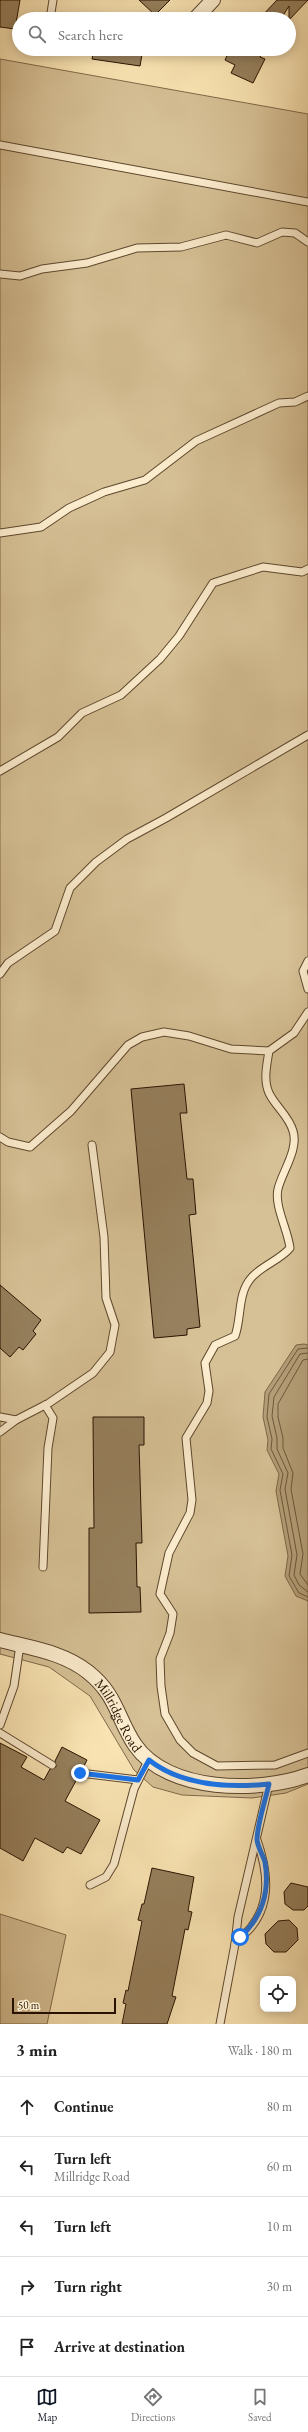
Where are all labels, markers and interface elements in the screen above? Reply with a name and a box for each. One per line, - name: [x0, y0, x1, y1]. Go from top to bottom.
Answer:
- search box: [12, 12, 296, 56]
- icon: search: [26, 23, 48, 45]
- text: Search here: [58, 25, 123, 44]
- street label: Millridge Road: [91, 1675, 147, 1757]
- route end: [71, 1764, 89, 1782]
- route start: [231, 1928, 249, 1946]
- map controls: [260, 1976, 296, 2012]
- button: locate: [260, 1976, 296, 2012]
- scale bar: [12, 1996, 116, 2015]
- text: 50 m: [18, 1998, 39, 2012]
- text: 3 min: [16, 2039, 57, 2061]
- text: Walk · 180 m: [228, 2042, 292, 2059]
- icon: ahead: [16, 2096, 38, 2118]
- text: Continue: [54, 2097, 114, 2116]
- text: 80 m: [267, 2098, 292, 2115]
- text: Turn left: [54, 2149, 111, 2168]
- icon: left: [16, 2156, 38, 2178]
- text: 60 m: [267, 2158, 292, 2175]
- text: Millridge Road: [54, 2168, 130, 2185]
- icon: left: [16, 2216, 38, 2238]
- text: Turn left: [54, 2217, 111, 2236]
- text: 10 m: [267, 2218, 292, 2235]
- icon: right: [16, 2276, 38, 2298]
- text: Turn right: [54, 2277, 122, 2296]
- text: 30 m: [267, 2278, 292, 2295]
- icon: arrive: [16, 2336, 38, 2358]
- text: Arrive at destination: [54, 2337, 185, 2356]
- tab: Map: [36, 2386, 58, 2424]
- tab: Directions: [131, 2386, 175, 2424]
- tab: Saved: [248, 2386, 272, 2424]

